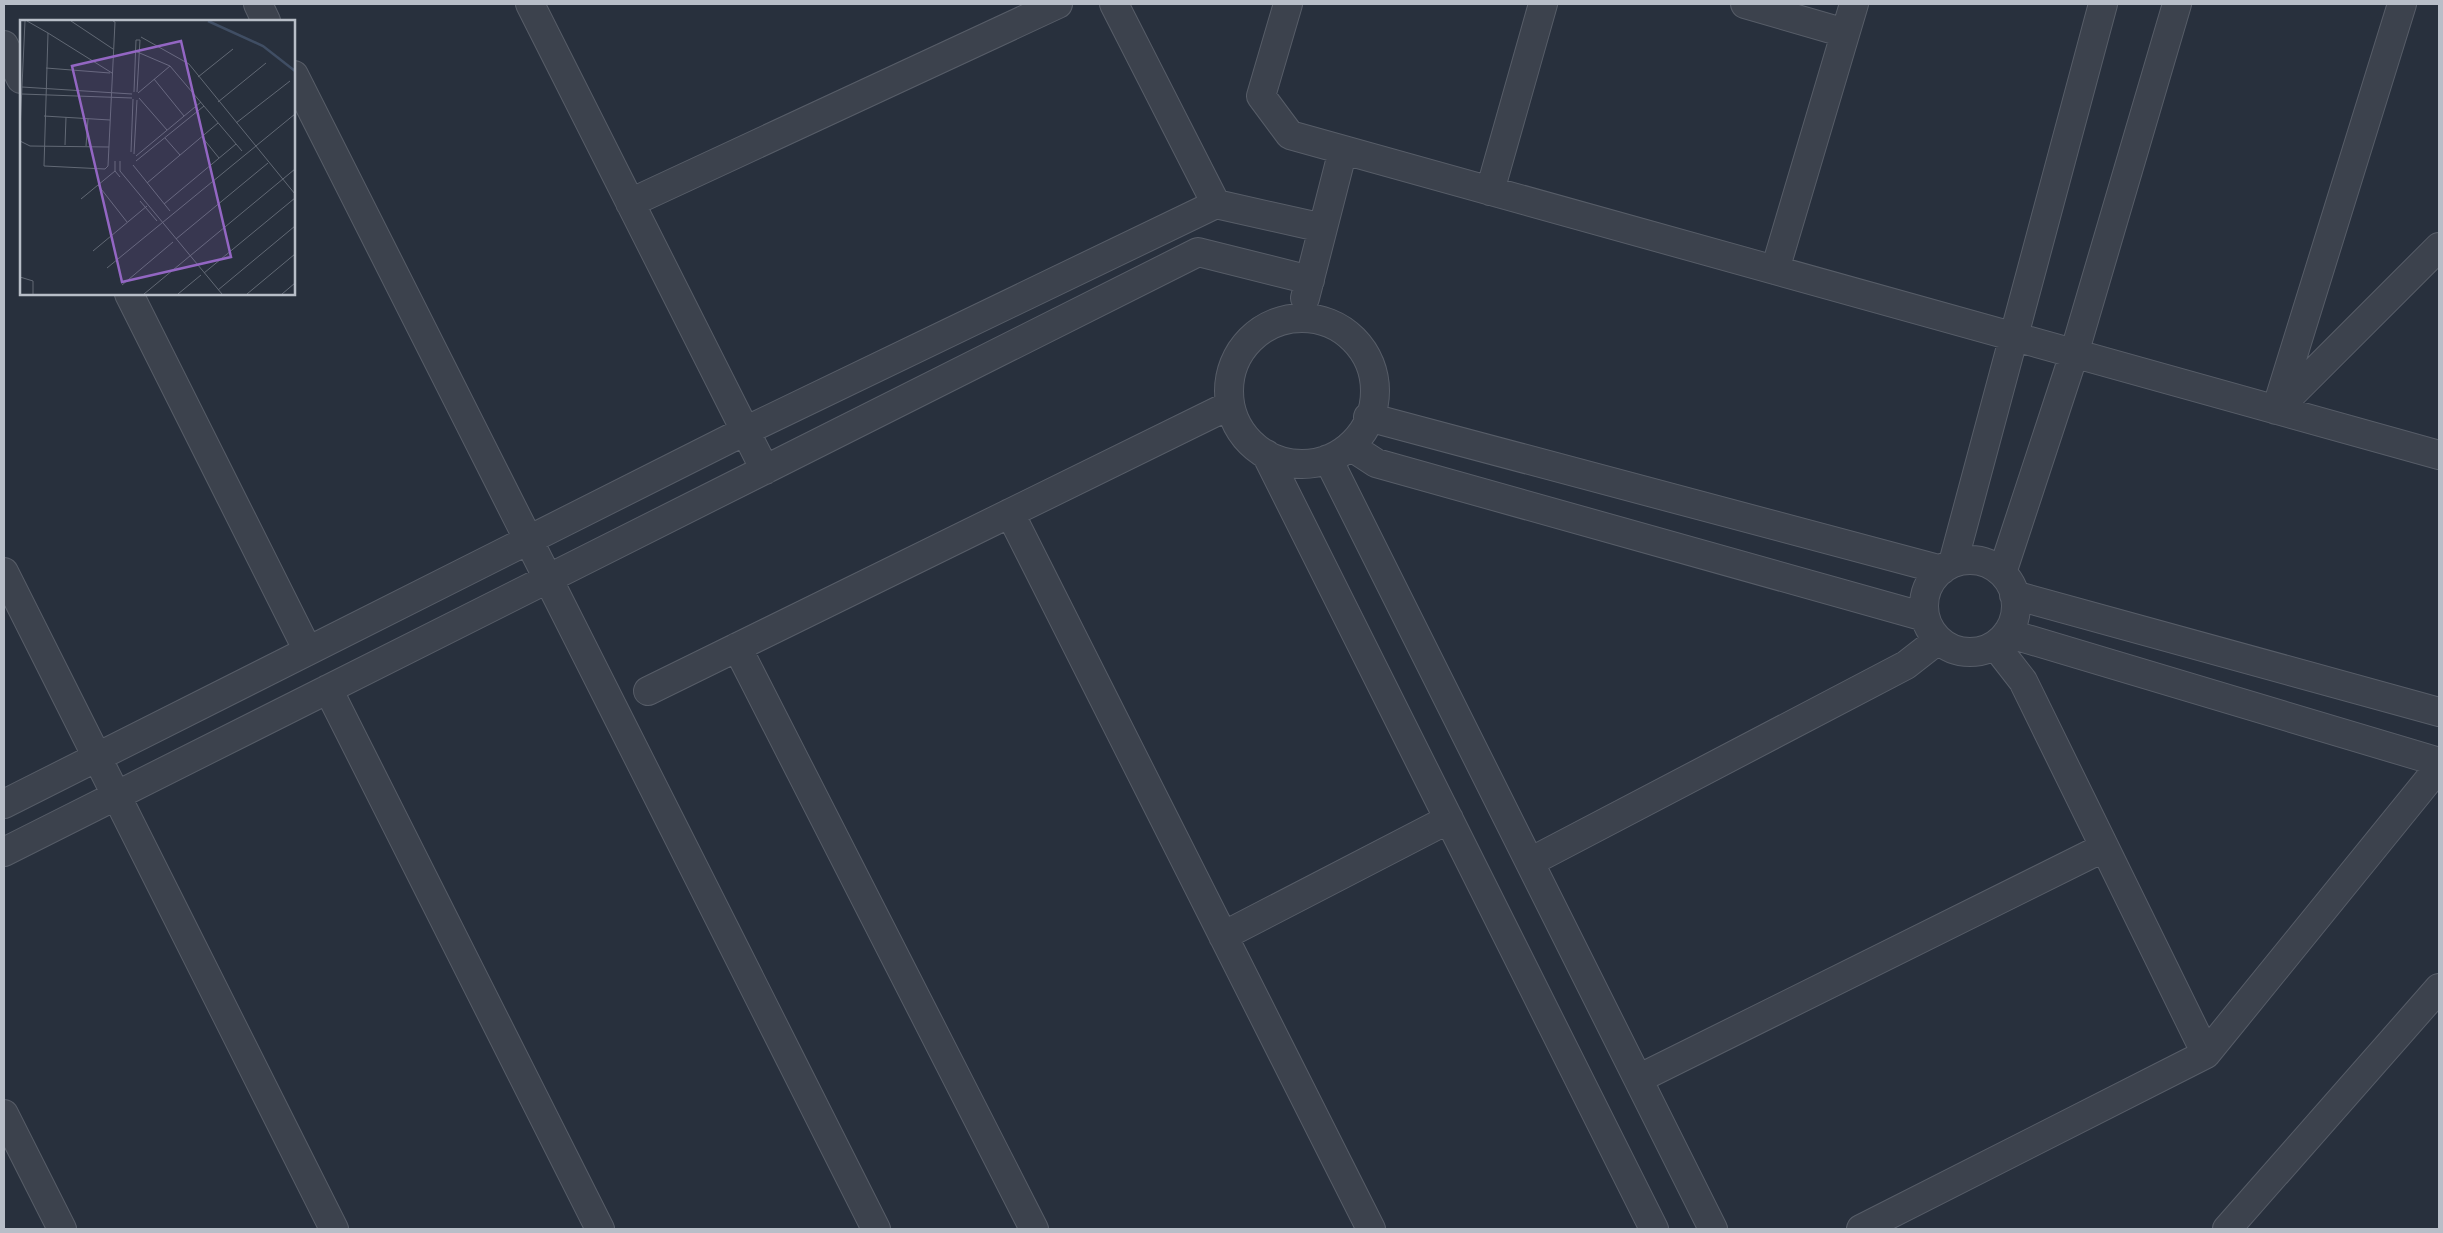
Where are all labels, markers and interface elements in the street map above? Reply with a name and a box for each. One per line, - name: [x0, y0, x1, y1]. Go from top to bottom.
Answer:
- inset map: [20, 20, 295, 295]

